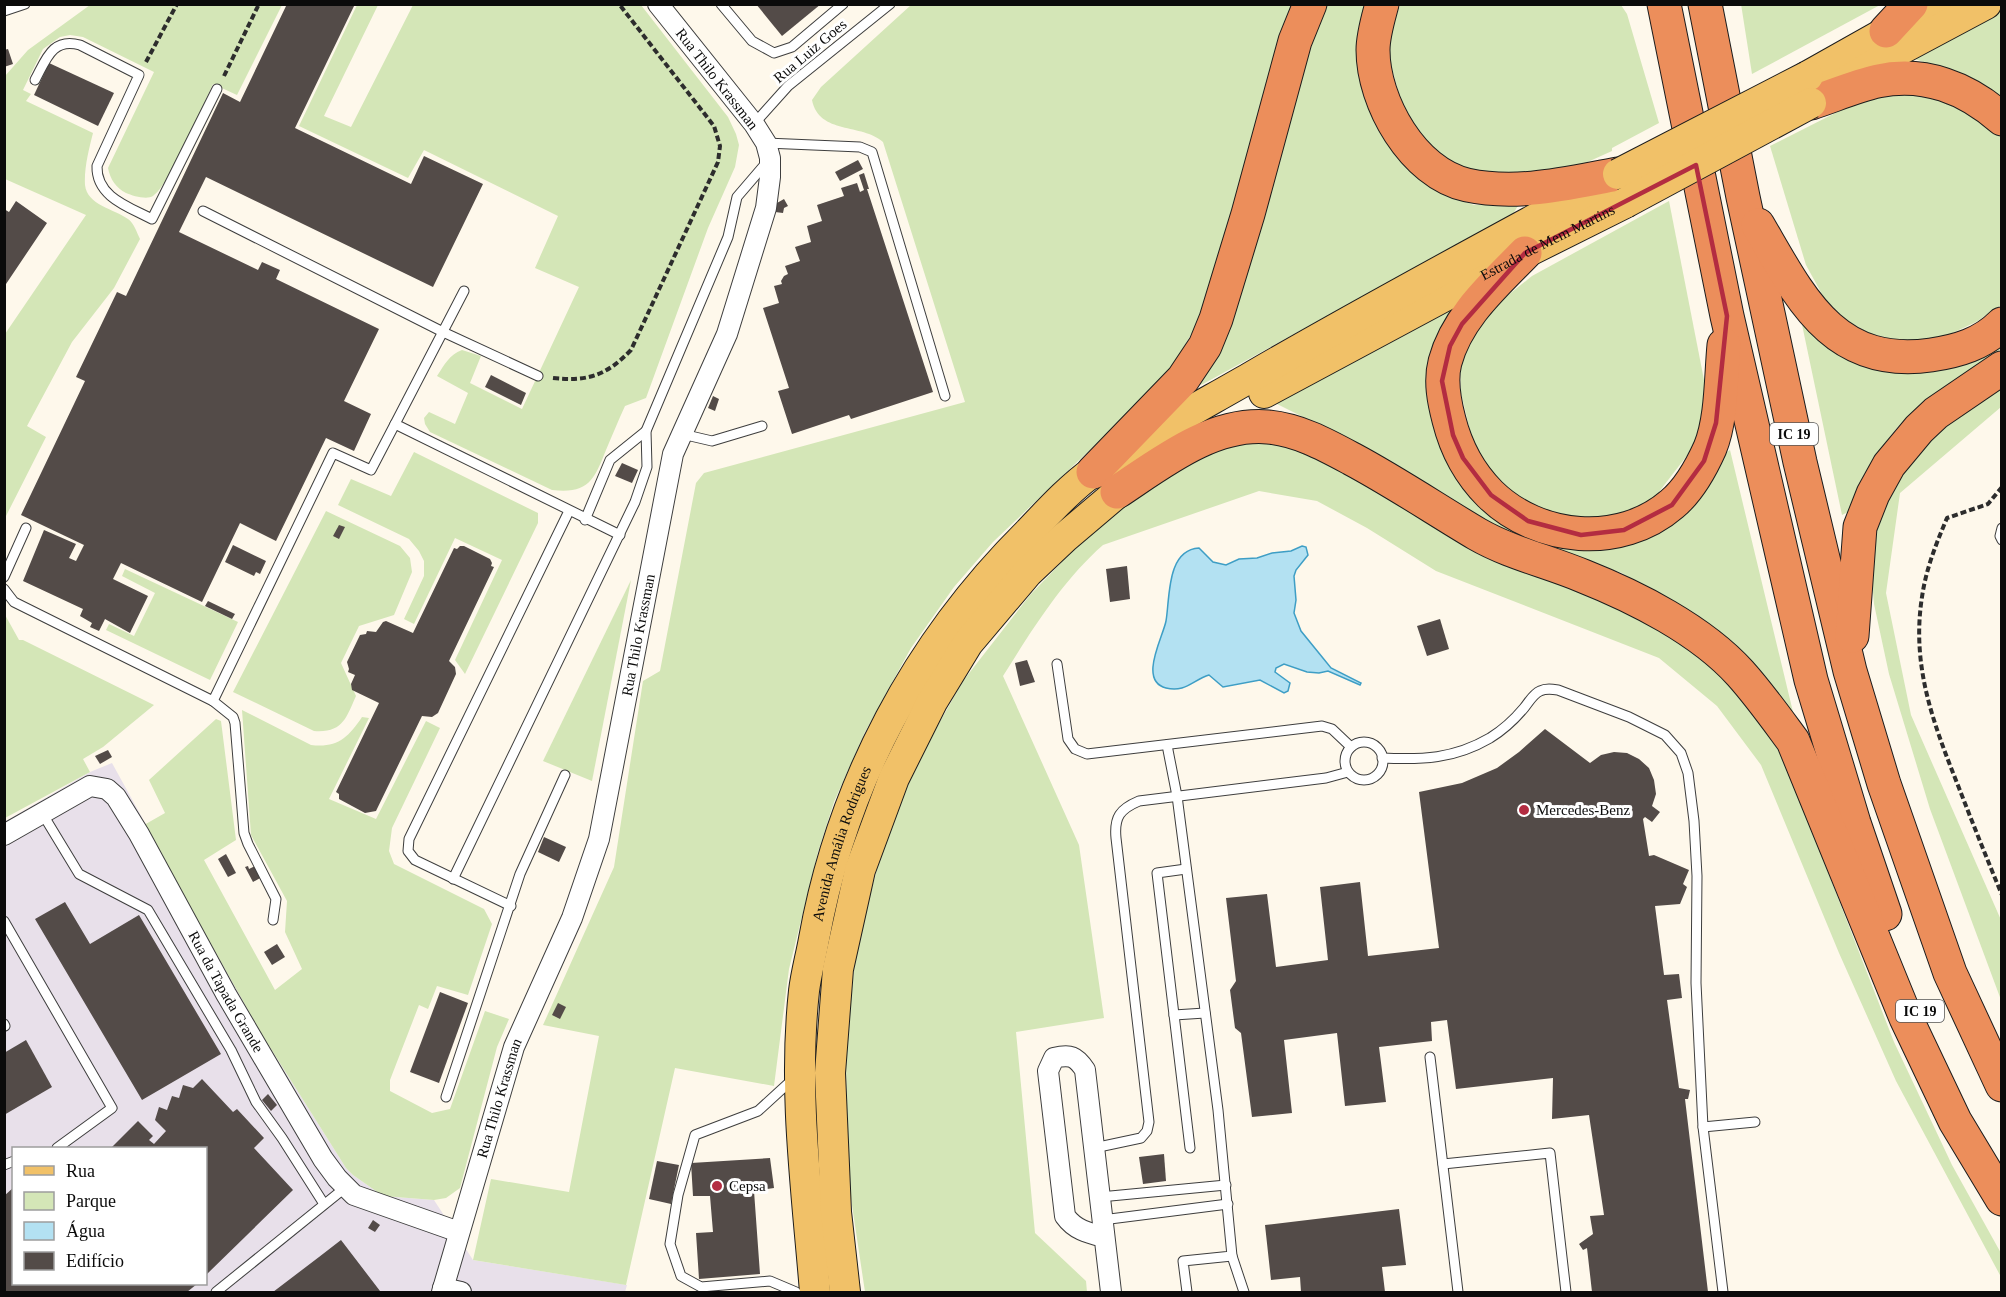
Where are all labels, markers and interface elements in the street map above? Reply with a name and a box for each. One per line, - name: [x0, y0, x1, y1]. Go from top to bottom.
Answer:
- street label: Rua Luiz Goes: [770, 16, 850, 86]
- street label: Rua Thilo Krassman: [673, 25, 762, 133]
- street label: Estrada de Mem Martins: [1478, 201, 1617, 283]
- road number: IC 19: [1770, 423, 1818, 445]
- street label: Rua Thilo Krassman: [619, 572, 658, 697]
- street label: Avenida Amália Rodrigues: [810, 763, 874, 923]
- place label: Mercedes-Benz: [1536, 802, 1630, 818]
- marker: Mercedes-Benz: [1517, 803, 1531, 817]
- street label: Rua da Tapada Grande: [185, 928, 267, 1056]
- road number: IC 19: [1896, 1000, 1944, 1022]
- street label: Rua Thilo Krassman: [474, 1035, 525, 1160]
- legend: [12, 1147, 207, 1285]
- text: Rua: [66, 1161, 95, 1181]
- place label: Cepsa: [729, 1178, 766, 1194]
- marker: Cepsa: [710, 1179, 724, 1193]
- text: Parque: [66, 1191, 116, 1211]
- text: Água: [66, 1220, 105, 1241]
- text: Edifício: [66, 1251, 124, 1271]

